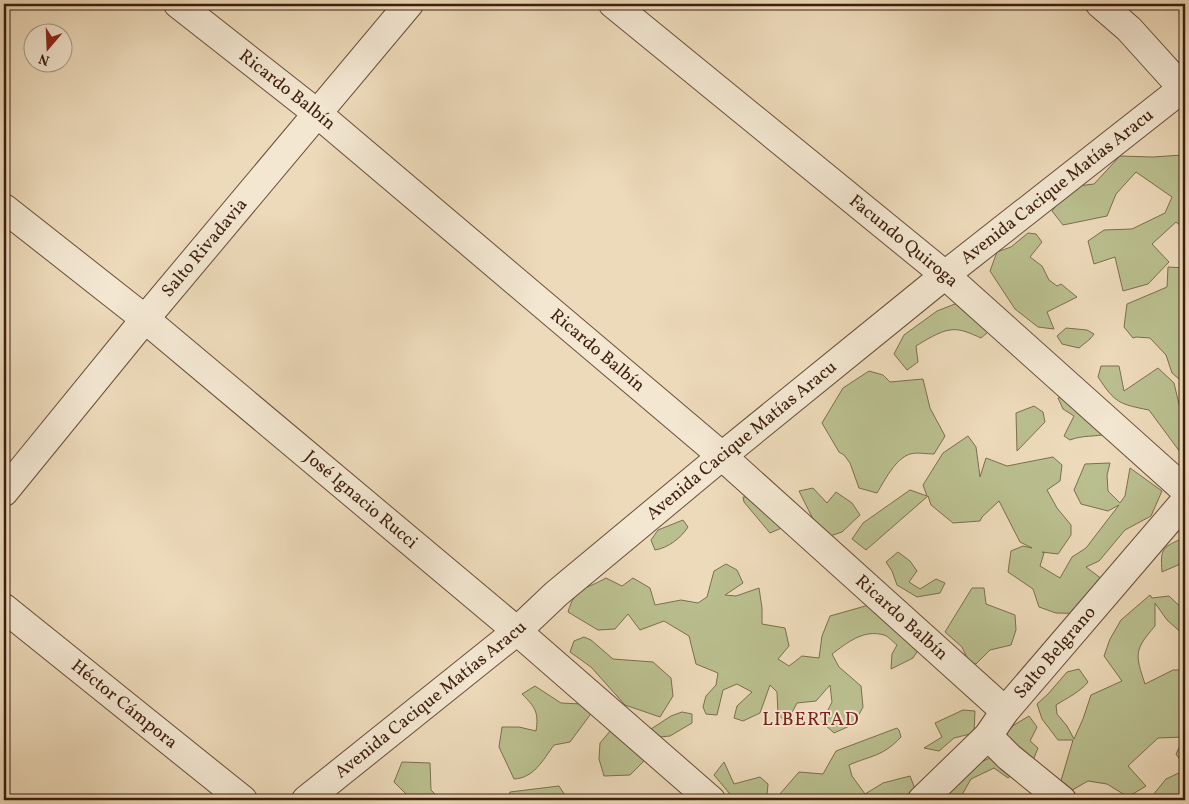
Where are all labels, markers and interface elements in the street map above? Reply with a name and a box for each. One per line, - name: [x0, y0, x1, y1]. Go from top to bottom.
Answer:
- north arrow: [22, 22, 72, 72]
- street label: Ricardo Balbín: [233, 44, 341, 136]
- text: N: [36, 48, 52, 70]
- street label: Avenida Cacique Matías Aracu: [955, 103, 1159, 271]
- street label: Facundo Quiroga: [843, 189, 964, 293]
- street label: Salto Rivadavia: [156, 193, 254, 303]
- street label: Ricardo Balbín: [544, 303, 650, 398]
- street label: Avenida Cacique Matías Aracu: [641, 355, 842, 526]
- street label: José Ignacio Rucci: [299, 445, 423, 555]
- street label: Ricardo Balbín: [850, 569, 954, 666]
- street label: Salto Belgrano: [1008, 601, 1102, 704]
- street label: Avenida Cacique Matías Aracu: [330, 615, 532, 785]
- street label: Héctor Cámpora: [66, 654, 183, 755]
- district label: LIBERTAD: [762, 707, 860, 733]

